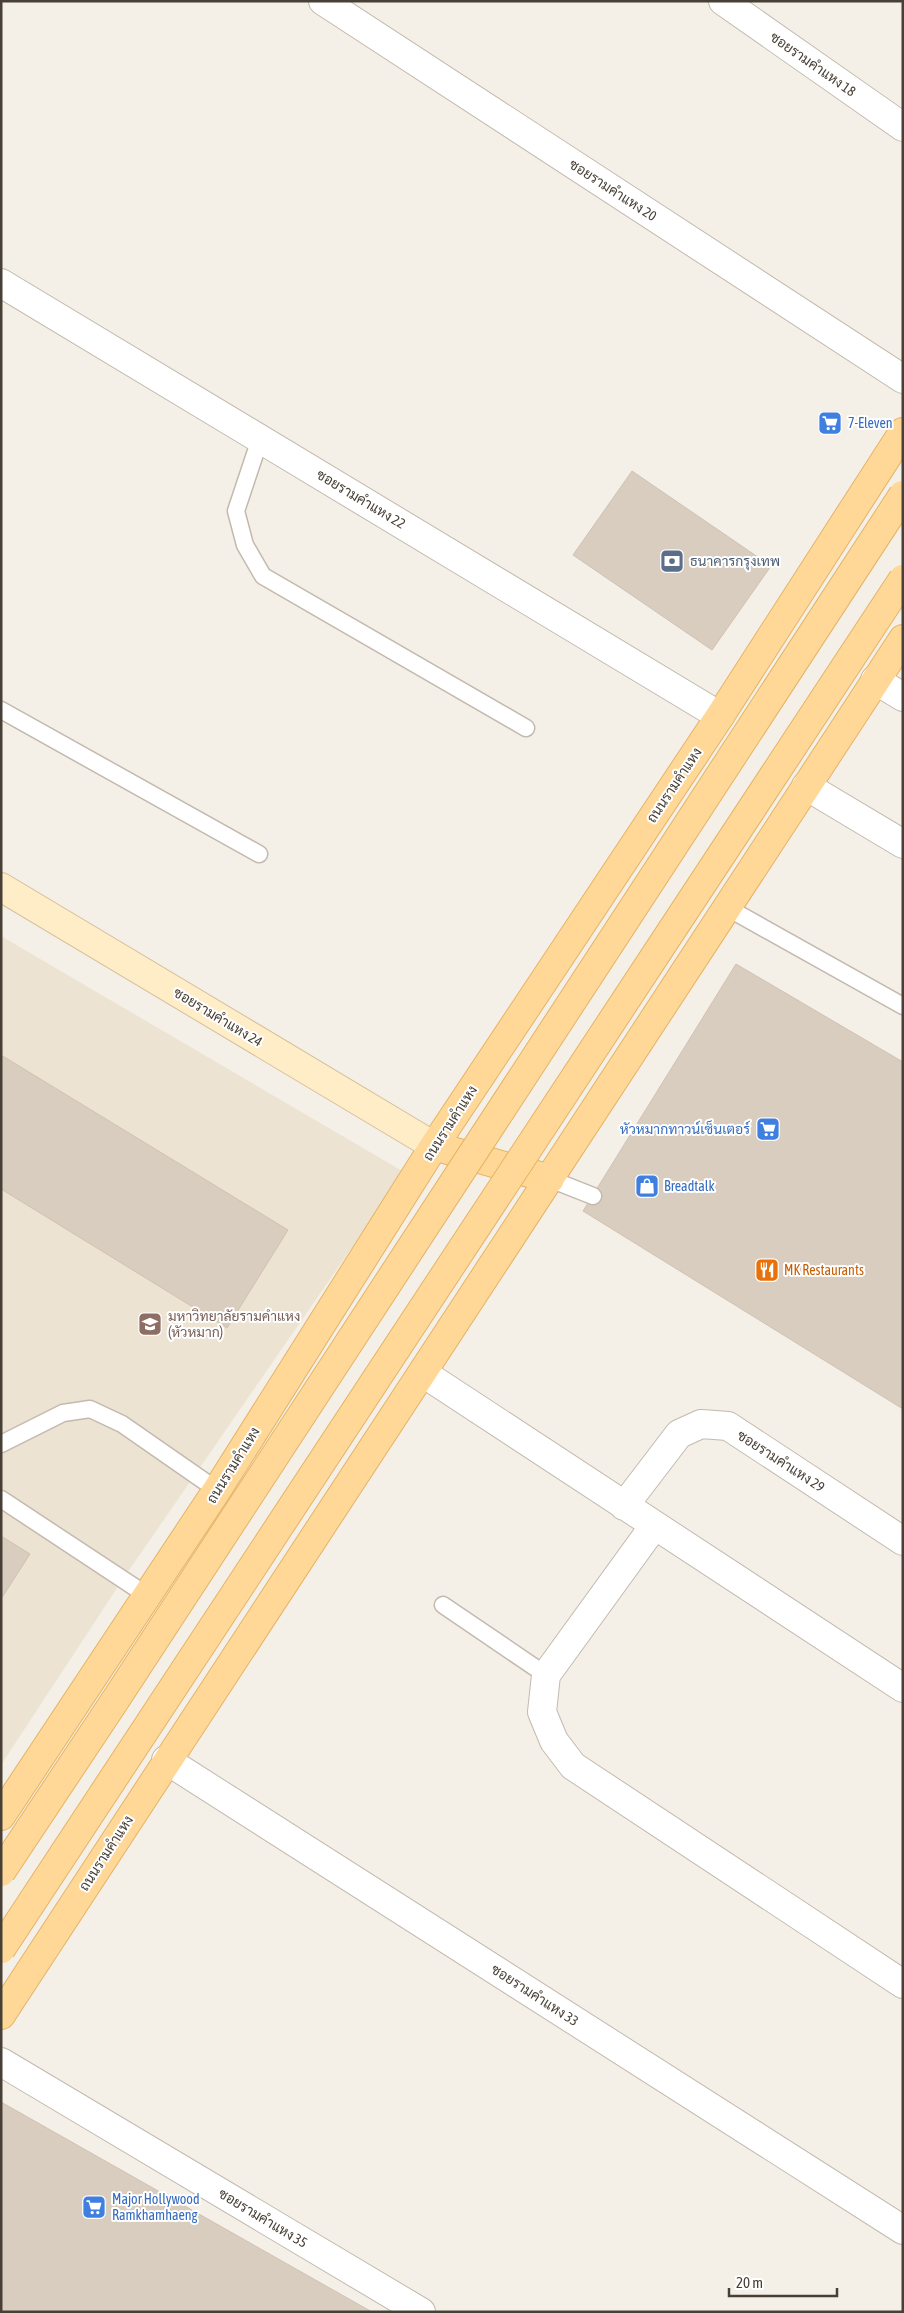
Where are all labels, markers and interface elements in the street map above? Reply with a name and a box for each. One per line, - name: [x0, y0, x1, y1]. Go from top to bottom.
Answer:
- street label: ซอยรามคำแหง 18: [767, 29, 859, 100]
- street label: ซอยรามคำแหง 20: [566, 156, 660, 224]
- supermarket icon: 7-Eleven: [817, 410, 843, 436]
- place label: 7-Eleven: [848, 415, 893, 431]
- street label: ซอยรามคำแหง 22: [314, 466, 408, 532]
- bank icon: ธนาคารกรุงเทพ: [659, 548, 685, 574]
- place label: ธนาคารกรุงเทพ: [690, 553, 780, 571]
- street label: ถนนรามคำแหง: [643, 745, 705, 825]
- street label: ซอยรามคำแหง 24: [171, 984, 266, 1050]
- street label: ถนนรามคำแหง: [420, 1082, 480, 1164]
- supermarket icon: หัวหมากทาวน์เซ็นเตอร์: [755, 1116, 781, 1142]
- place label: หัวหมากทาวน์เซ็นเตอร์: [620, 1120, 750, 1137]
- shop icon: Breadtalk: [634, 1173, 660, 1199]
- place label: Breadtalk: [664, 1178, 715, 1194]
- restaurant icon: MK Restaurants: [754, 1257, 780, 1283]
- place label: MK Restaurants: [784, 1262, 864, 1278]
- place label: มหาวิทยาลัยรามคำแหง (หัวหมาก): [168, 1308, 300, 1340]
- school or university icon: มหาวิทยาลัยรามคำแหง (หัวหมาก): [137, 1311, 163, 1337]
- street label: ถนนรามคำแหง: [203, 1424, 263, 1506]
- street label: ซอยรามคำแหง 29: [734, 1427, 828, 1495]
- street label: ถนนรามคำแหง: [76, 1812, 136, 1894]
- street label: ซอยรามคำแหง 33: [488, 1961, 582, 2029]
- street label: ซอยรามคำแหง 35: [216, 2185, 310, 2251]
- place label: Major Hollywood Ramkhamhaeng: [112, 2191, 200, 2223]
- supermarket icon: Major Hollywood Ramkhamhaeng: [81, 2194, 107, 2220]
- scale bar: [729, 2266, 836, 2298]
- text: 20 m: [736, 2274, 763, 2291]

